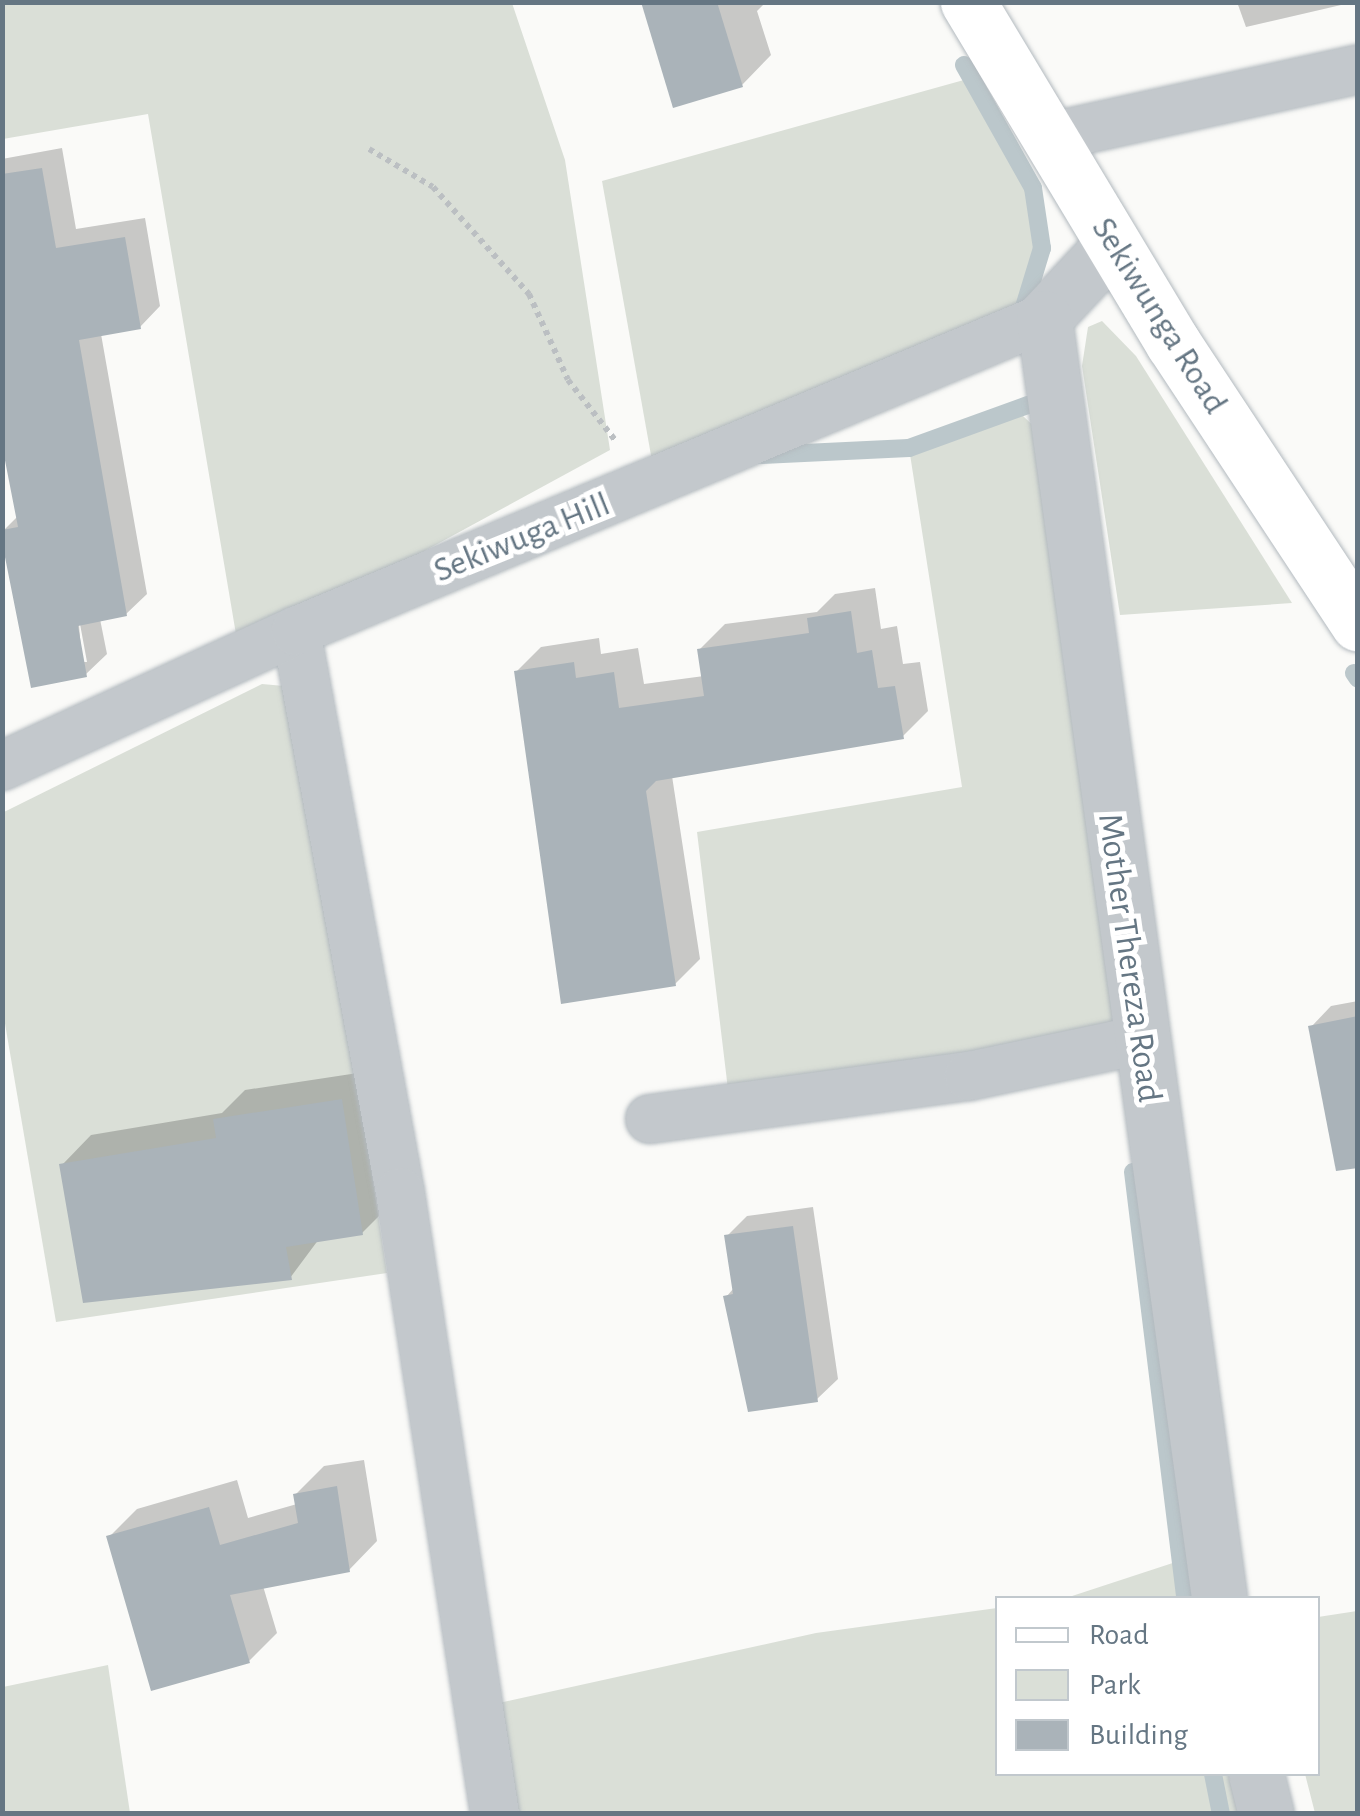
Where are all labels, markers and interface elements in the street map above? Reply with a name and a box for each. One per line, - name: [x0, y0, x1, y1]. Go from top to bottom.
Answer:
- street label: Sekiwunga Road: [1082, 210, 1236, 422]
- street label: Sekiwuga Hill: [428, 484, 616, 592]
- street label: Mother Thereza Road: [1088, 811, 1170, 1105]
- legend: [995, 1596, 1320, 1776]
- text: Road: [1089, 1620, 1149, 1650]
- text: Park: [1089, 1670, 1141, 1700]
- text: Building: [1089, 1720, 1188, 1750]

